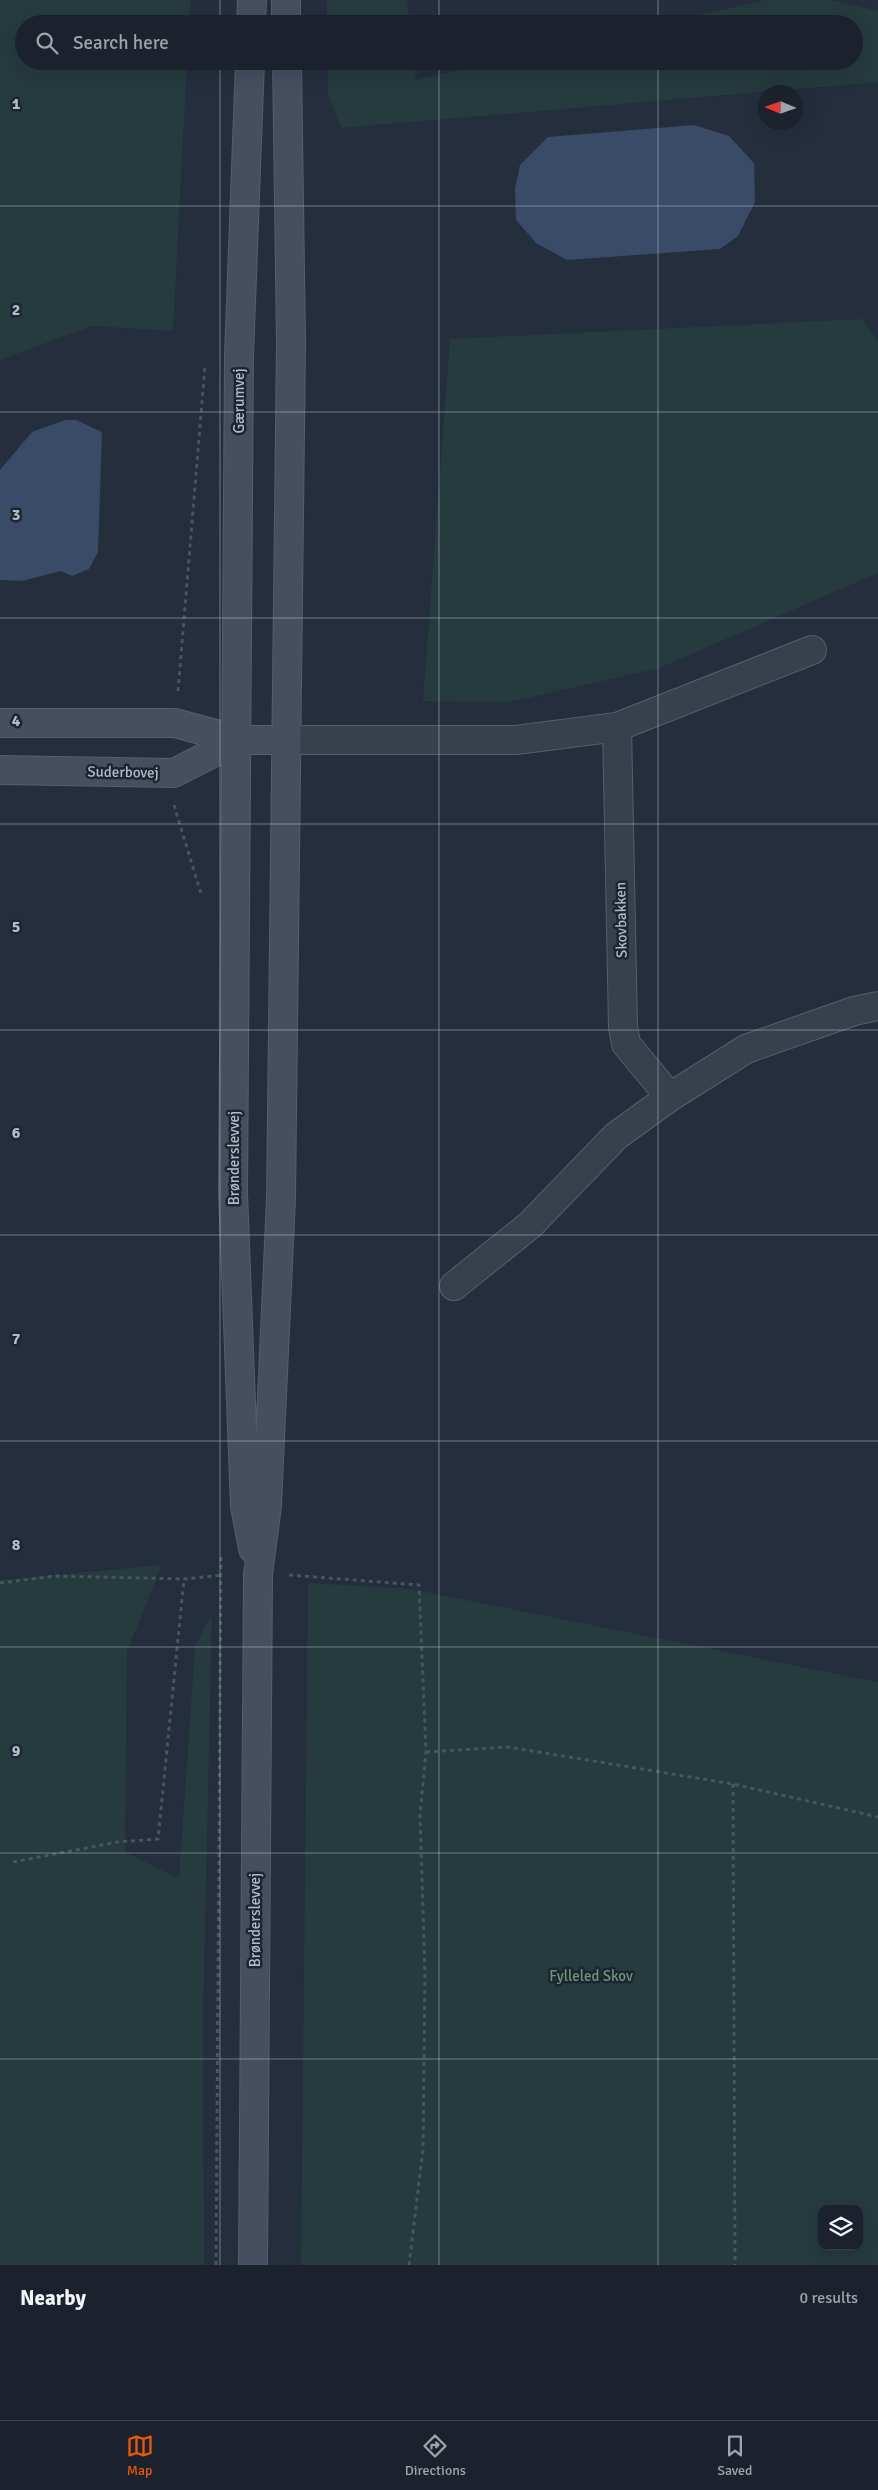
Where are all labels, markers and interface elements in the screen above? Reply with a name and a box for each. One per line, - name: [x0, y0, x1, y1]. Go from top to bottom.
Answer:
- search box: [15, 15, 863, 70]
- icon: search: [33, 29, 61, 57]
- text: Search here: [73, 31, 169, 55]
- north arrow: [758, 85, 803, 130]
- text: 1: [12, 94, 21, 114]
- text: 2: [12, 300, 20, 320]
- street label: Gærumvej: [230, 368, 248, 434]
- text: 3: [12, 505, 20, 525]
- text: 4: [12, 711, 21, 731]
- street label: Suderbovej: [87, 762, 159, 782]
- street label: Skovbakken: [611, 882, 631, 958]
- text: 5: [12, 917, 20, 937]
- street label: Brønderslevvej: [225, 1111, 243, 1205]
- text: 6: [12, 1123, 21, 1143]
- text: 7: [12, 1329, 21, 1349]
- text: 8: [12, 1535, 21, 1555]
- text: 9: [12, 1741, 21, 1761]
- street label: Brønderslevvej: [246, 1873, 264, 1967]
- park label: Fylleled Skov: [549, 1967, 633, 1985]
- map controls: [818, 2205, 863, 2250]
- button: layers: [818, 2205, 863, 2250]
- text: Nearby: [20, 2285, 86, 2311]
- text: 0 results: [799, 2288, 858, 2308]
- tab: Map: [126, 2432, 154, 2479]
- tab: Directions: [405, 2432, 466, 2479]
- tab: Saved: [717, 2432, 752, 2479]

